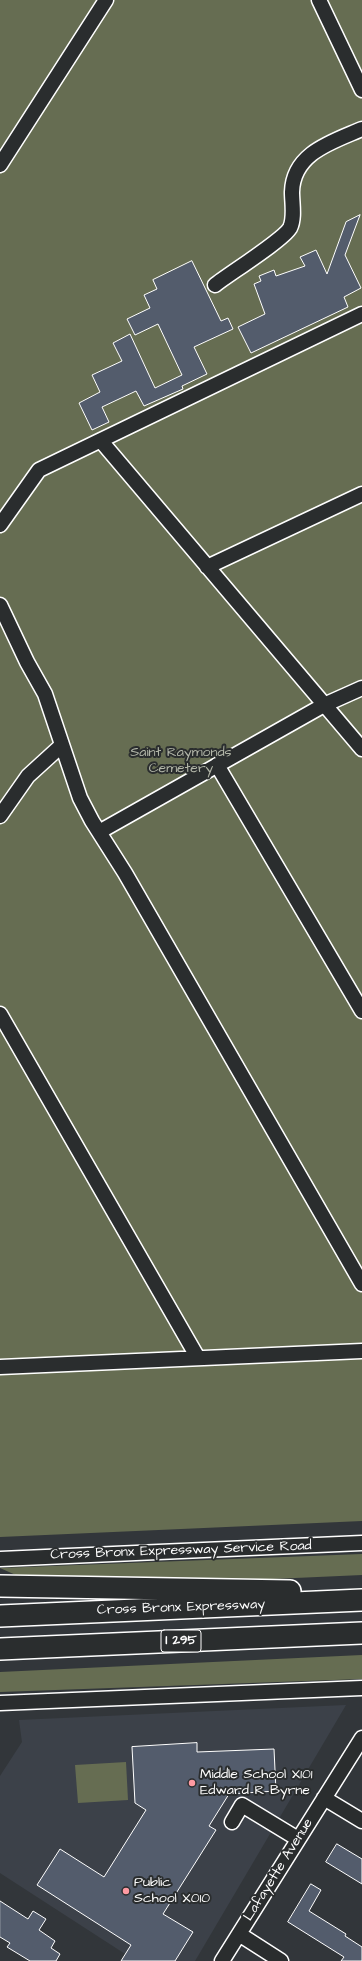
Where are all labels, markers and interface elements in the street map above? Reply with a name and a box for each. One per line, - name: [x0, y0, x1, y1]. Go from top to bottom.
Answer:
- park label: Saint Raymonds Cemetery: [130, 745, 232, 778]
- street label: Cross Bronx Expressway Service Road: [50, 1538, 312, 1564]
- street label: Cross Bronx Expressway: [97, 1597, 265, 1619]
- road number: I 295: [161, 1630, 201, 1652]
- place label: Middle School X101 Edward R Byrne: [200, 1767, 313, 1800]
- marker: Middle School X101 Edward R Byrne: [187, 1778, 197, 1788]
- street label: Lafayette Avenue: [241, 1816, 317, 1924]
- place label: Public School X010: [134, 1875, 210, 1908]
- marker: Public School X010: [121, 1886, 131, 1896]

